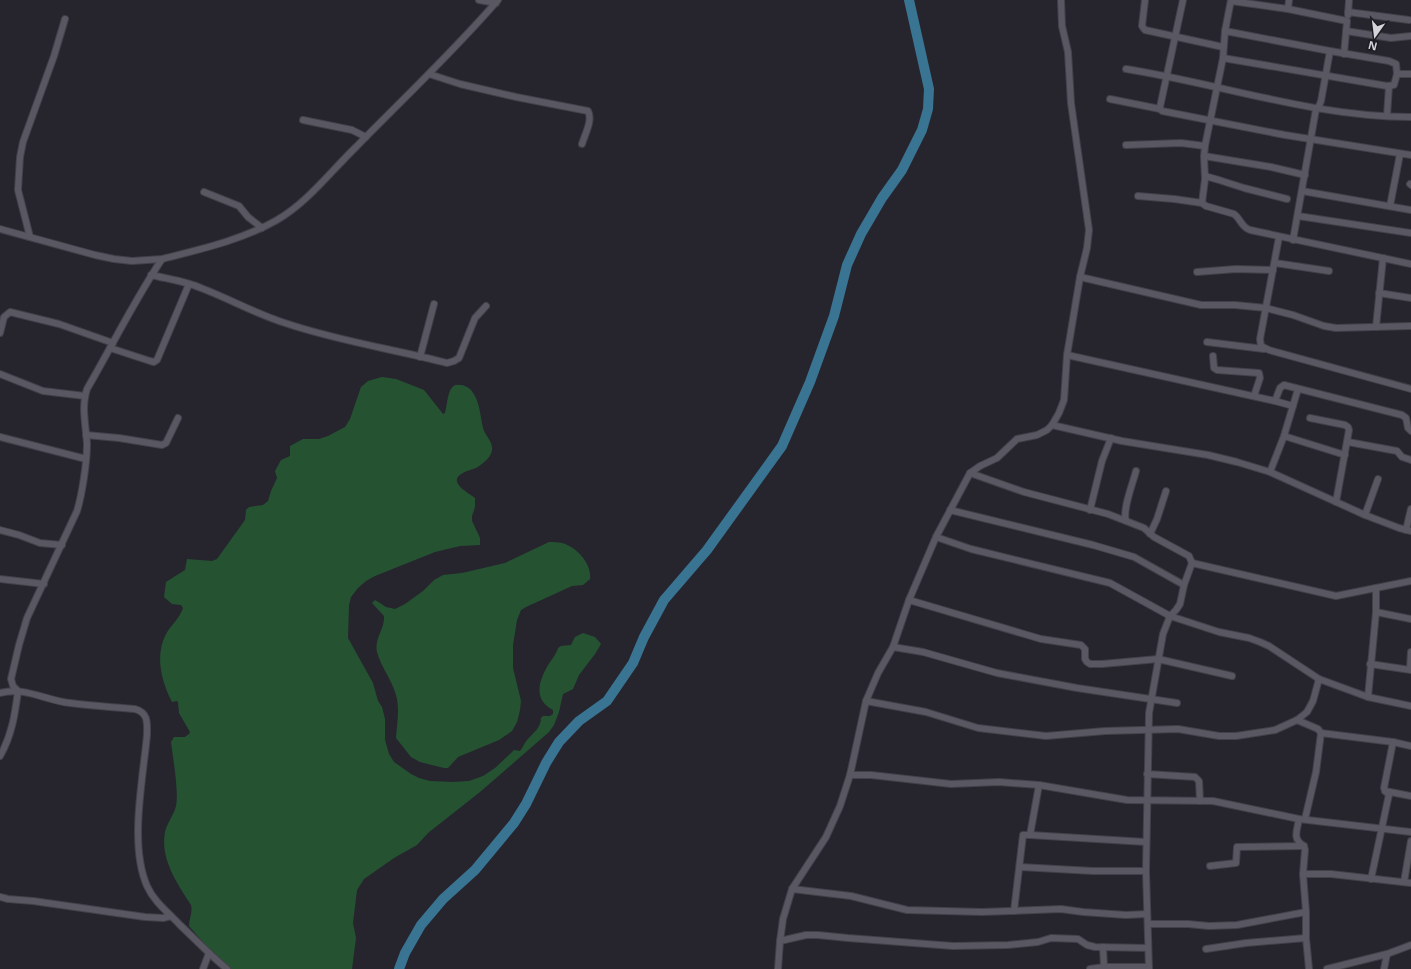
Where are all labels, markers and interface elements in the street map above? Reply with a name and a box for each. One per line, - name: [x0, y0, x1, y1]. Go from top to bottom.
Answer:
- north arrow: [1355, 16, 1395, 56]
- text: N: [1366, 38, 1379, 55]

